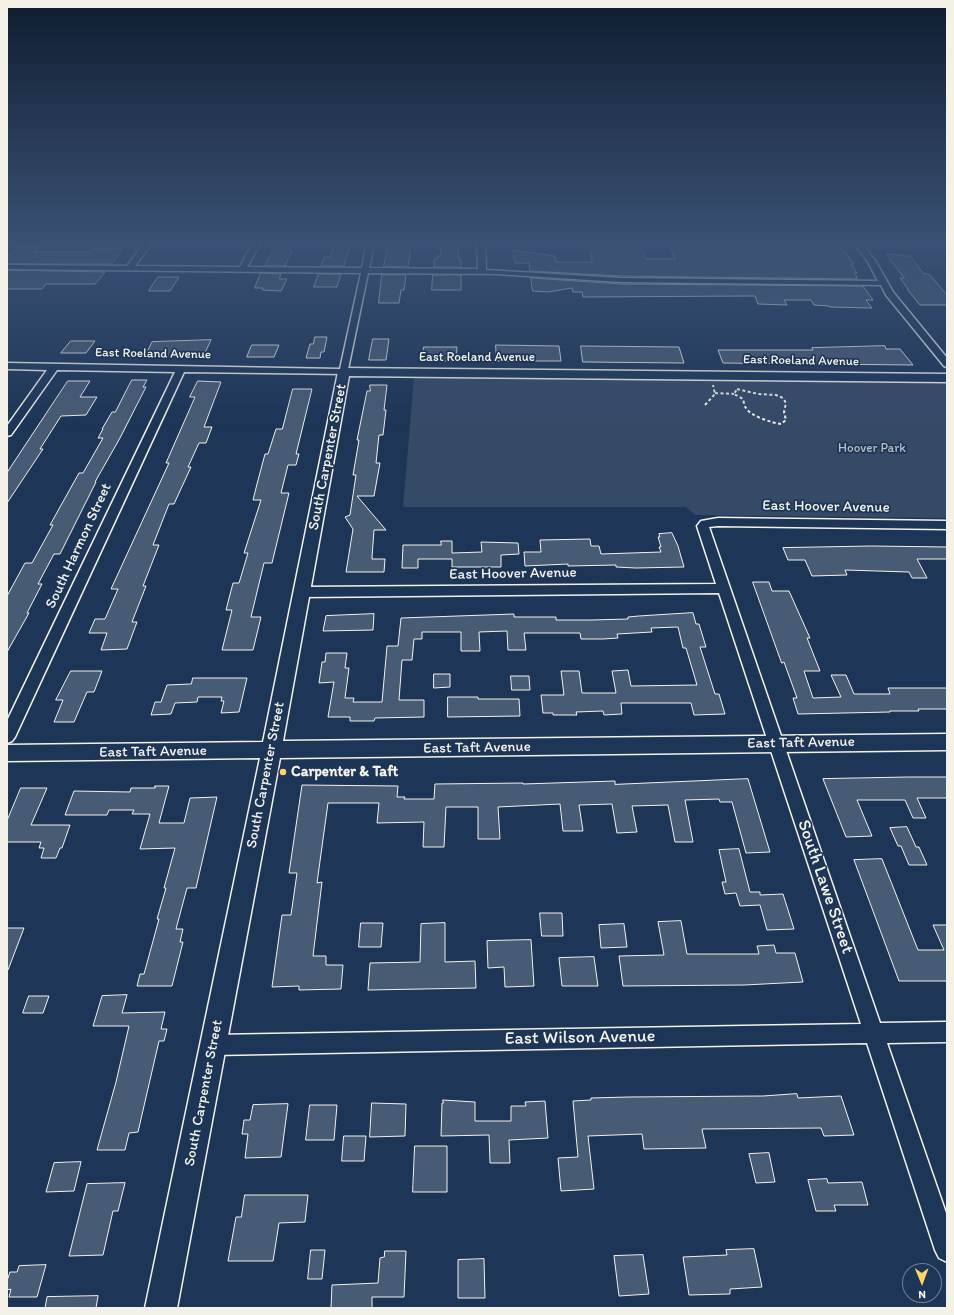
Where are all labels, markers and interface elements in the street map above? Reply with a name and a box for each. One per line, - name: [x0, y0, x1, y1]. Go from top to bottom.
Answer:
- street label: East Roeland Avenue: [95, 345, 211, 363]
- street label: East Roeland Avenue: [419, 350, 535, 366]
- street label: East Roeland Avenue: [743, 352, 859, 370]
- street label: South Carpenter Street: [305, 382, 351, 532]
- park label: Hoover Park: [838, 441, 906, 457]
- street label: South Harmon Street: [42, 480, 116, 612]
- street label: East Hoover Avenue: [762, 497, 890, 517]
- street label: East Hoover Avenue: [449, 564, 577, 584]
- street label: South Carpenter Street: [243, 700, 289, 850]
- street label: East Taft Avenue: [747, 733, 855, 753]
- street label: East Taft Avenue: [423, 738, 531, 758]
- street label: East Taft Avenue: [99, 742, 207, 762]
- place label: Carpenter & Taft: [291, 763, 398, 781]
- marker: Carpenter & Taft: [278, 767, 288, 777]
- street label: South Lawe Street: [792, 817, 858, 957]
- street label: South Carpenter Street: [181, 1018, 227, 1168]
- street label: East Wilson Avenue: [504, 1026, 656, 1050]
- north arrow: [902, 1263, 942, 1303]
- text: N: [918, 1288, 926, 1301]

